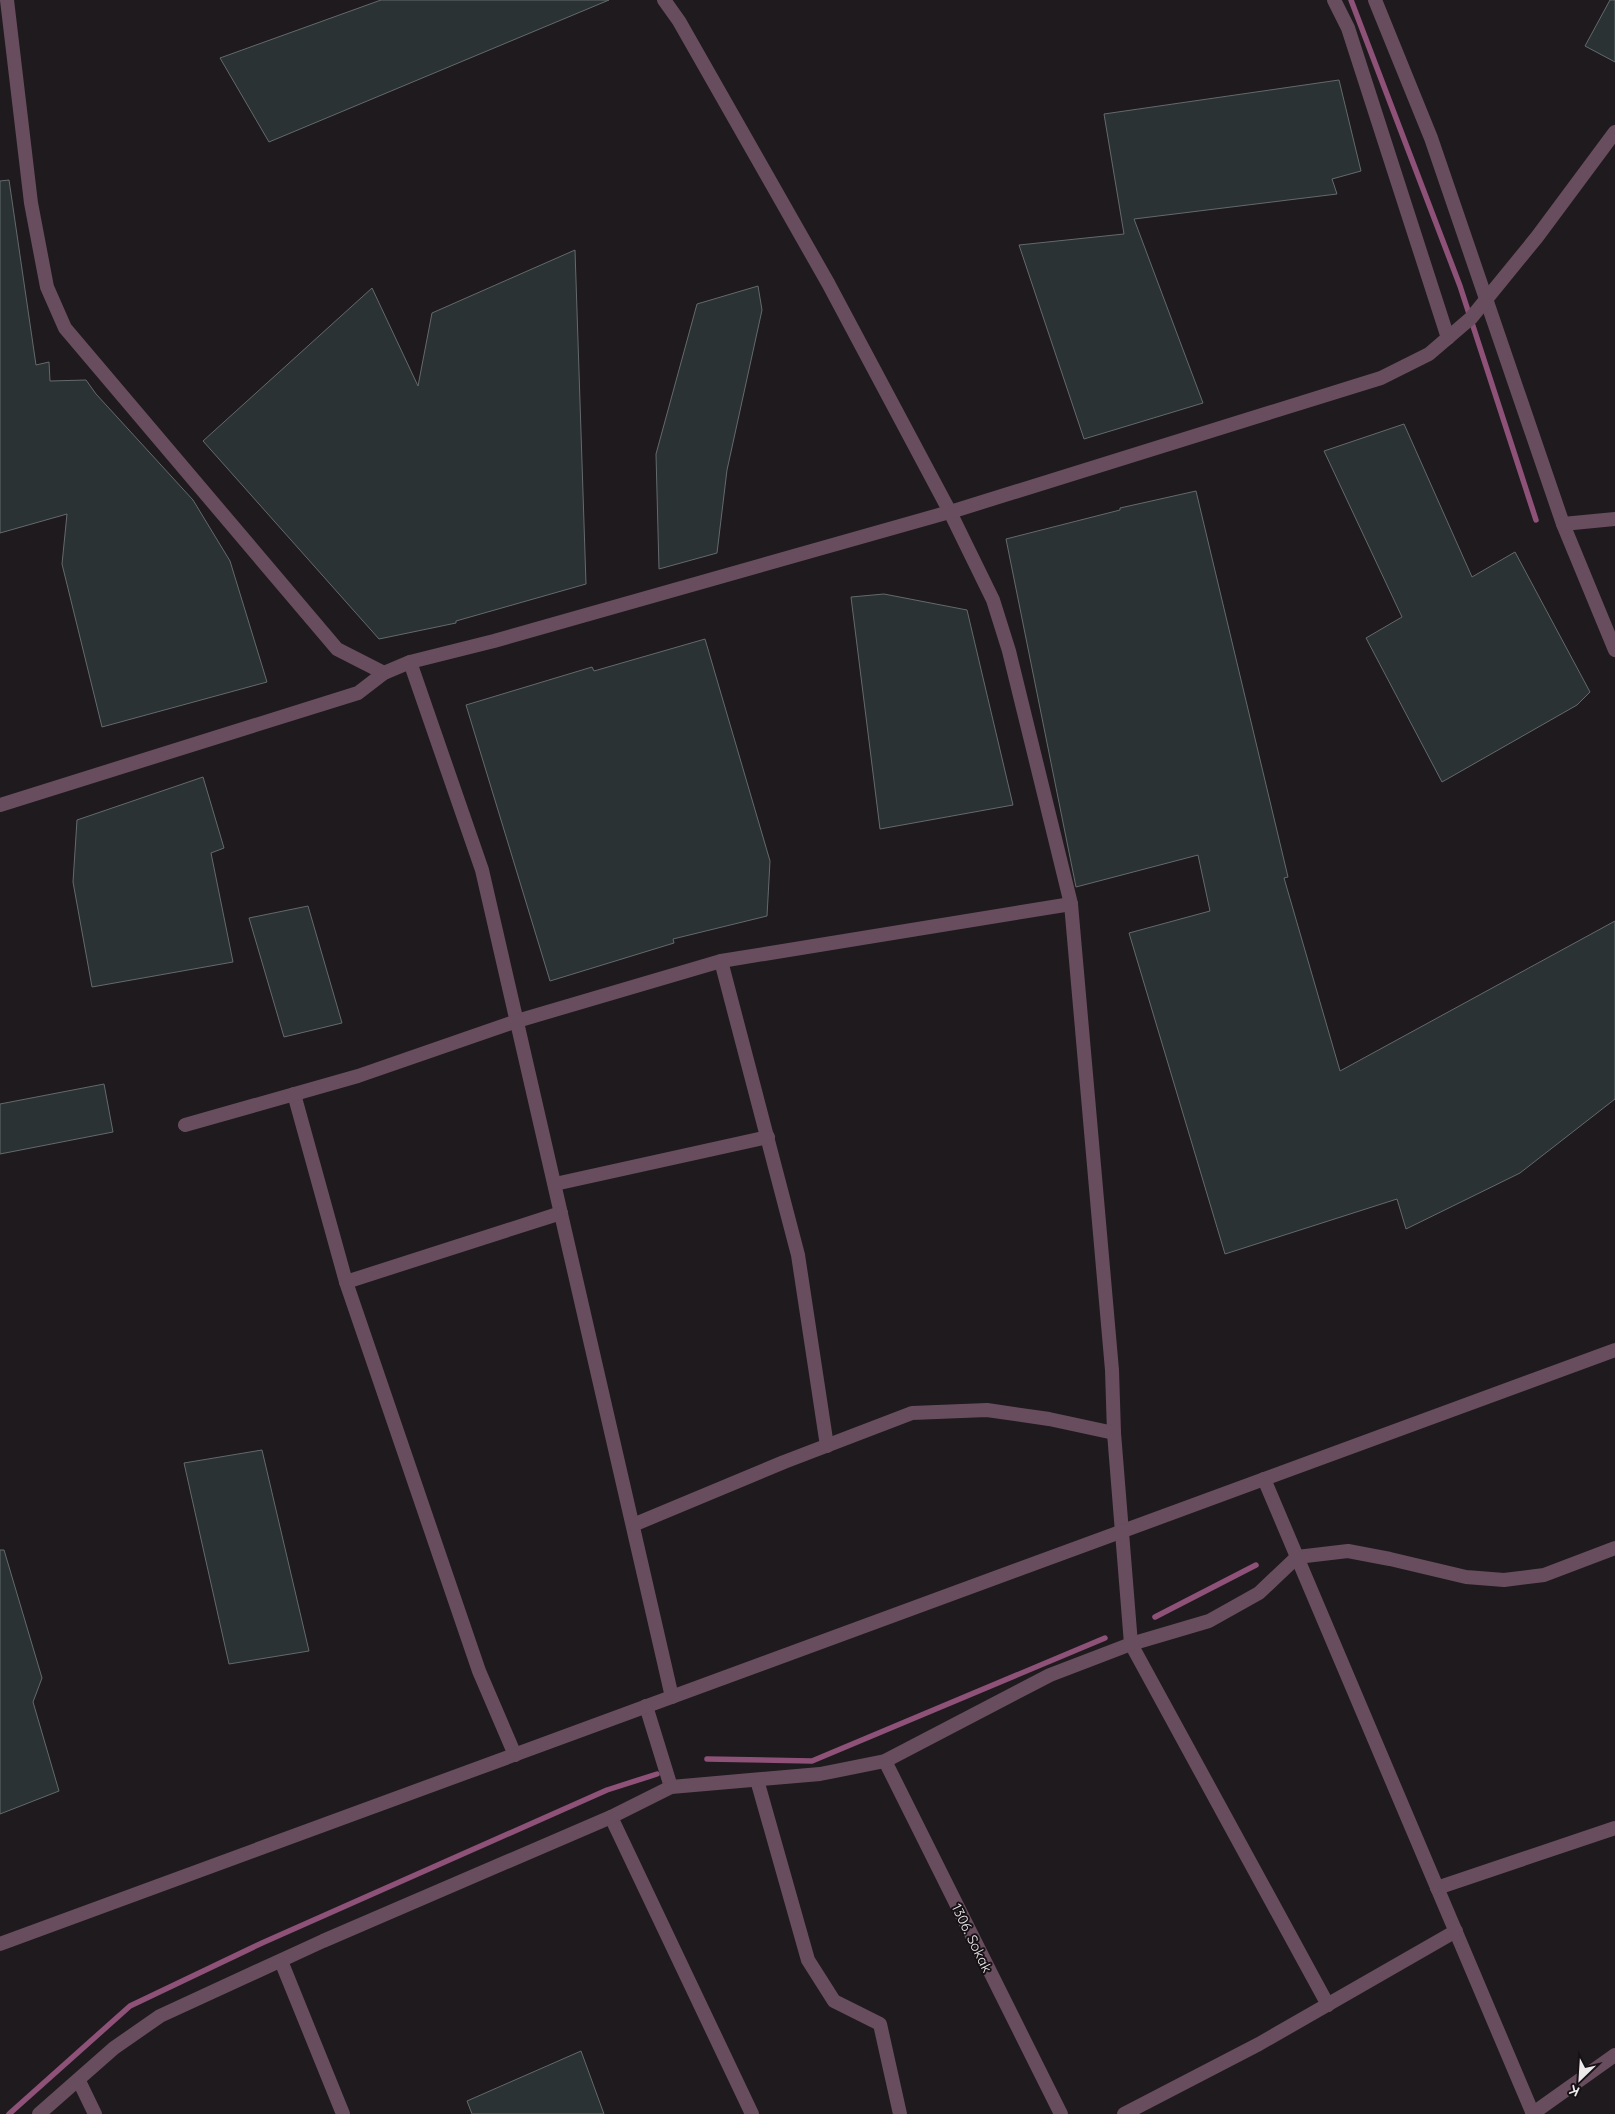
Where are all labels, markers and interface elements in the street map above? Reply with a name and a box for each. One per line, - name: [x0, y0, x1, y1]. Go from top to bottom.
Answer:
- street label: 1306. Sokak: [948, 1901, 996, 1975]
- north arrow: [1555, 2054, 1605, 2104]
- text: K: [1567, 2081, 1582, 2101]

